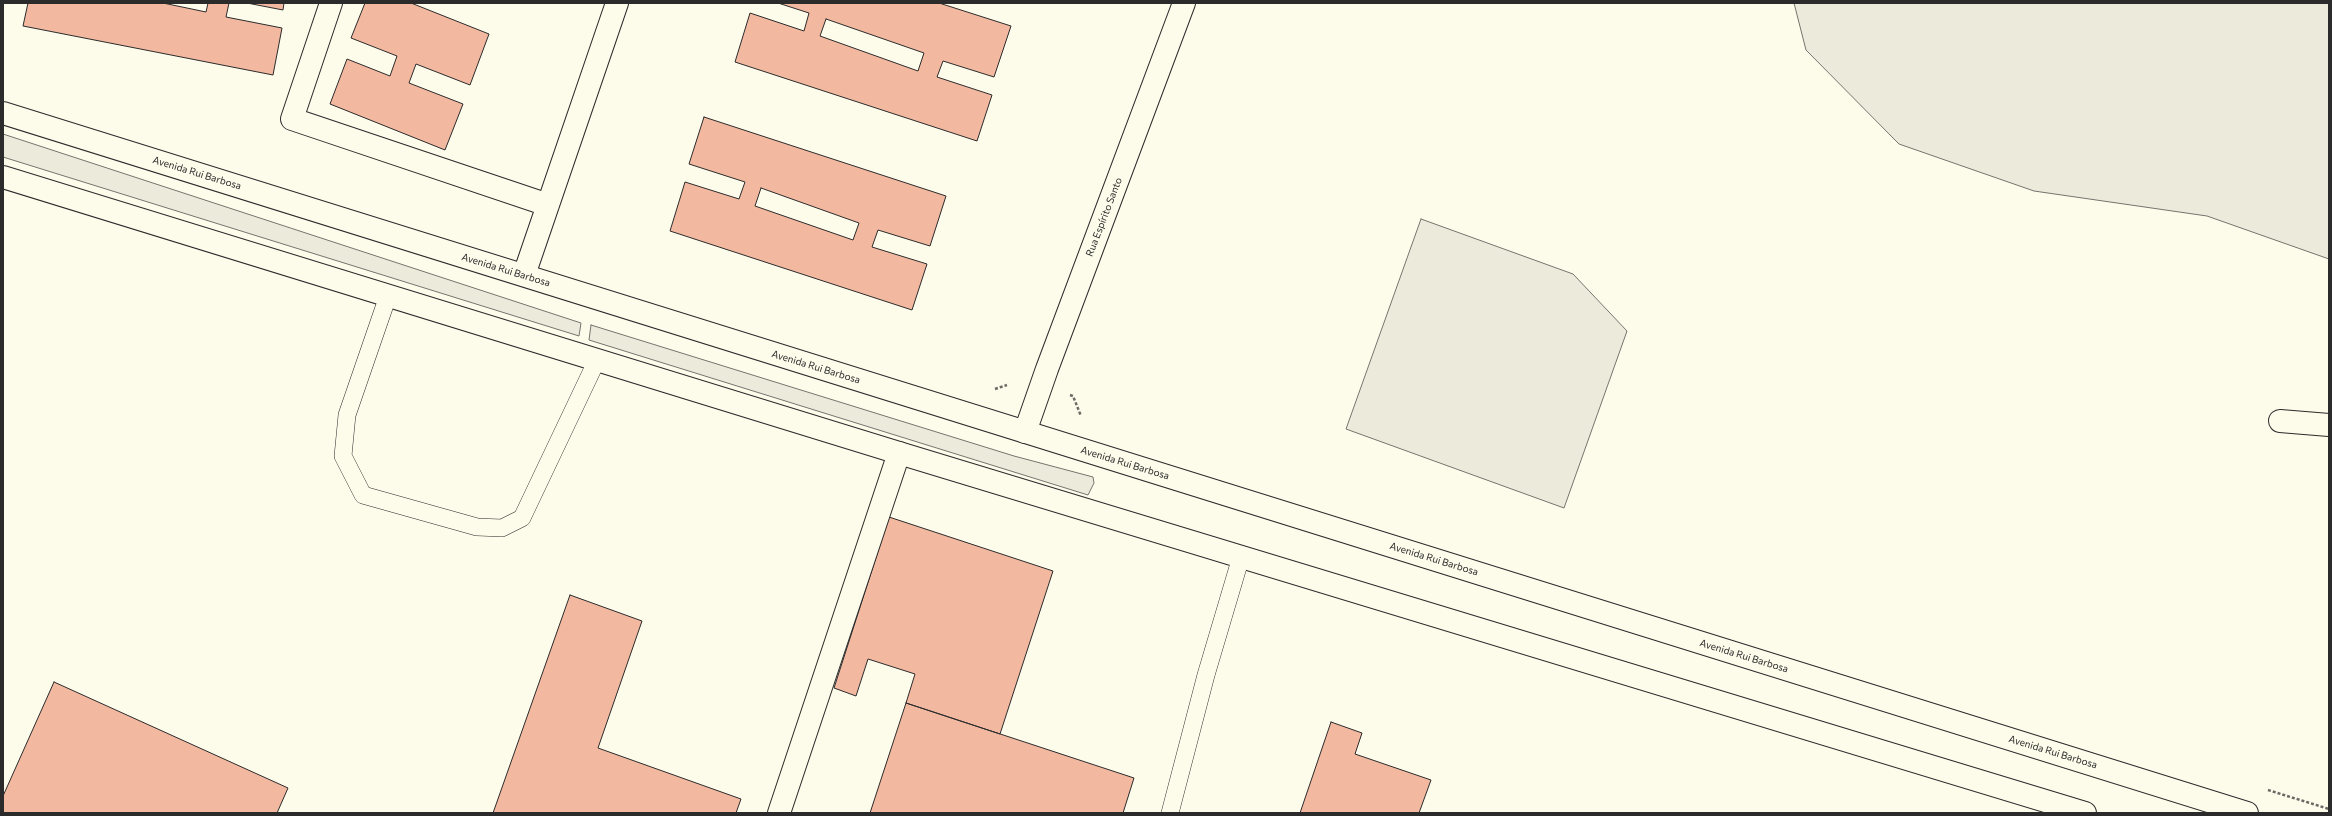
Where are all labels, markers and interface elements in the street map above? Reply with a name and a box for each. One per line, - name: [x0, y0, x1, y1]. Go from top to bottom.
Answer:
- street label: Avenida Rui Barbosa: [151, 154, 243, 192]
- street label: Rua Espírito Santo: [1083, 176, 1125, 258]
- street label: Avenida Rui Barbosa: [460, 251, 552, 289]
- street label: Avenida Rui Barbosa: [770, 348, 862, 386]
- street label: Avenida Rui Barbosa: [1079, 444, 1171, 482]
- street label: Avenida Rui Barbosa: [1388, 540, 1480, 578]
- street label: Avenida Rui Barbosa: [1698, 637, 1790, 675]
- street label: Avenida Rui Barbosa: [2007, 733, 2099, 771]

